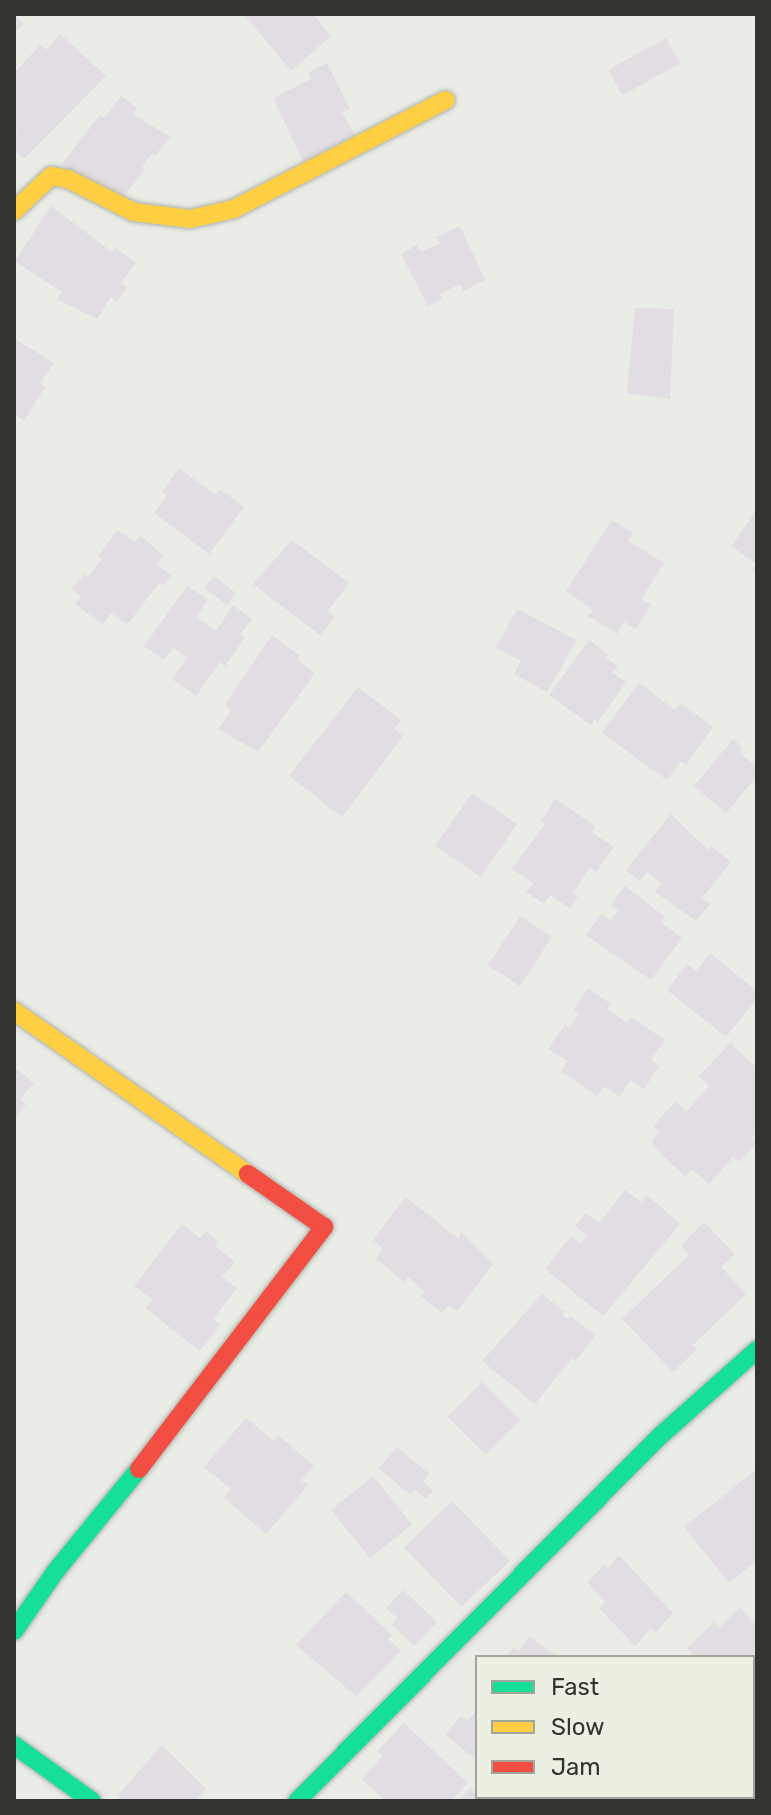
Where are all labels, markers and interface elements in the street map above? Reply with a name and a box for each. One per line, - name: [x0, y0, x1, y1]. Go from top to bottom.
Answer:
- legend: [475, 1655, 755, 1799]
- text: Fast: [551, 1673, 599, 1701]
- text: Slow: [551, 1713, 604, 1741]
- text: Jam: [551, 1753, 601, 1781]

